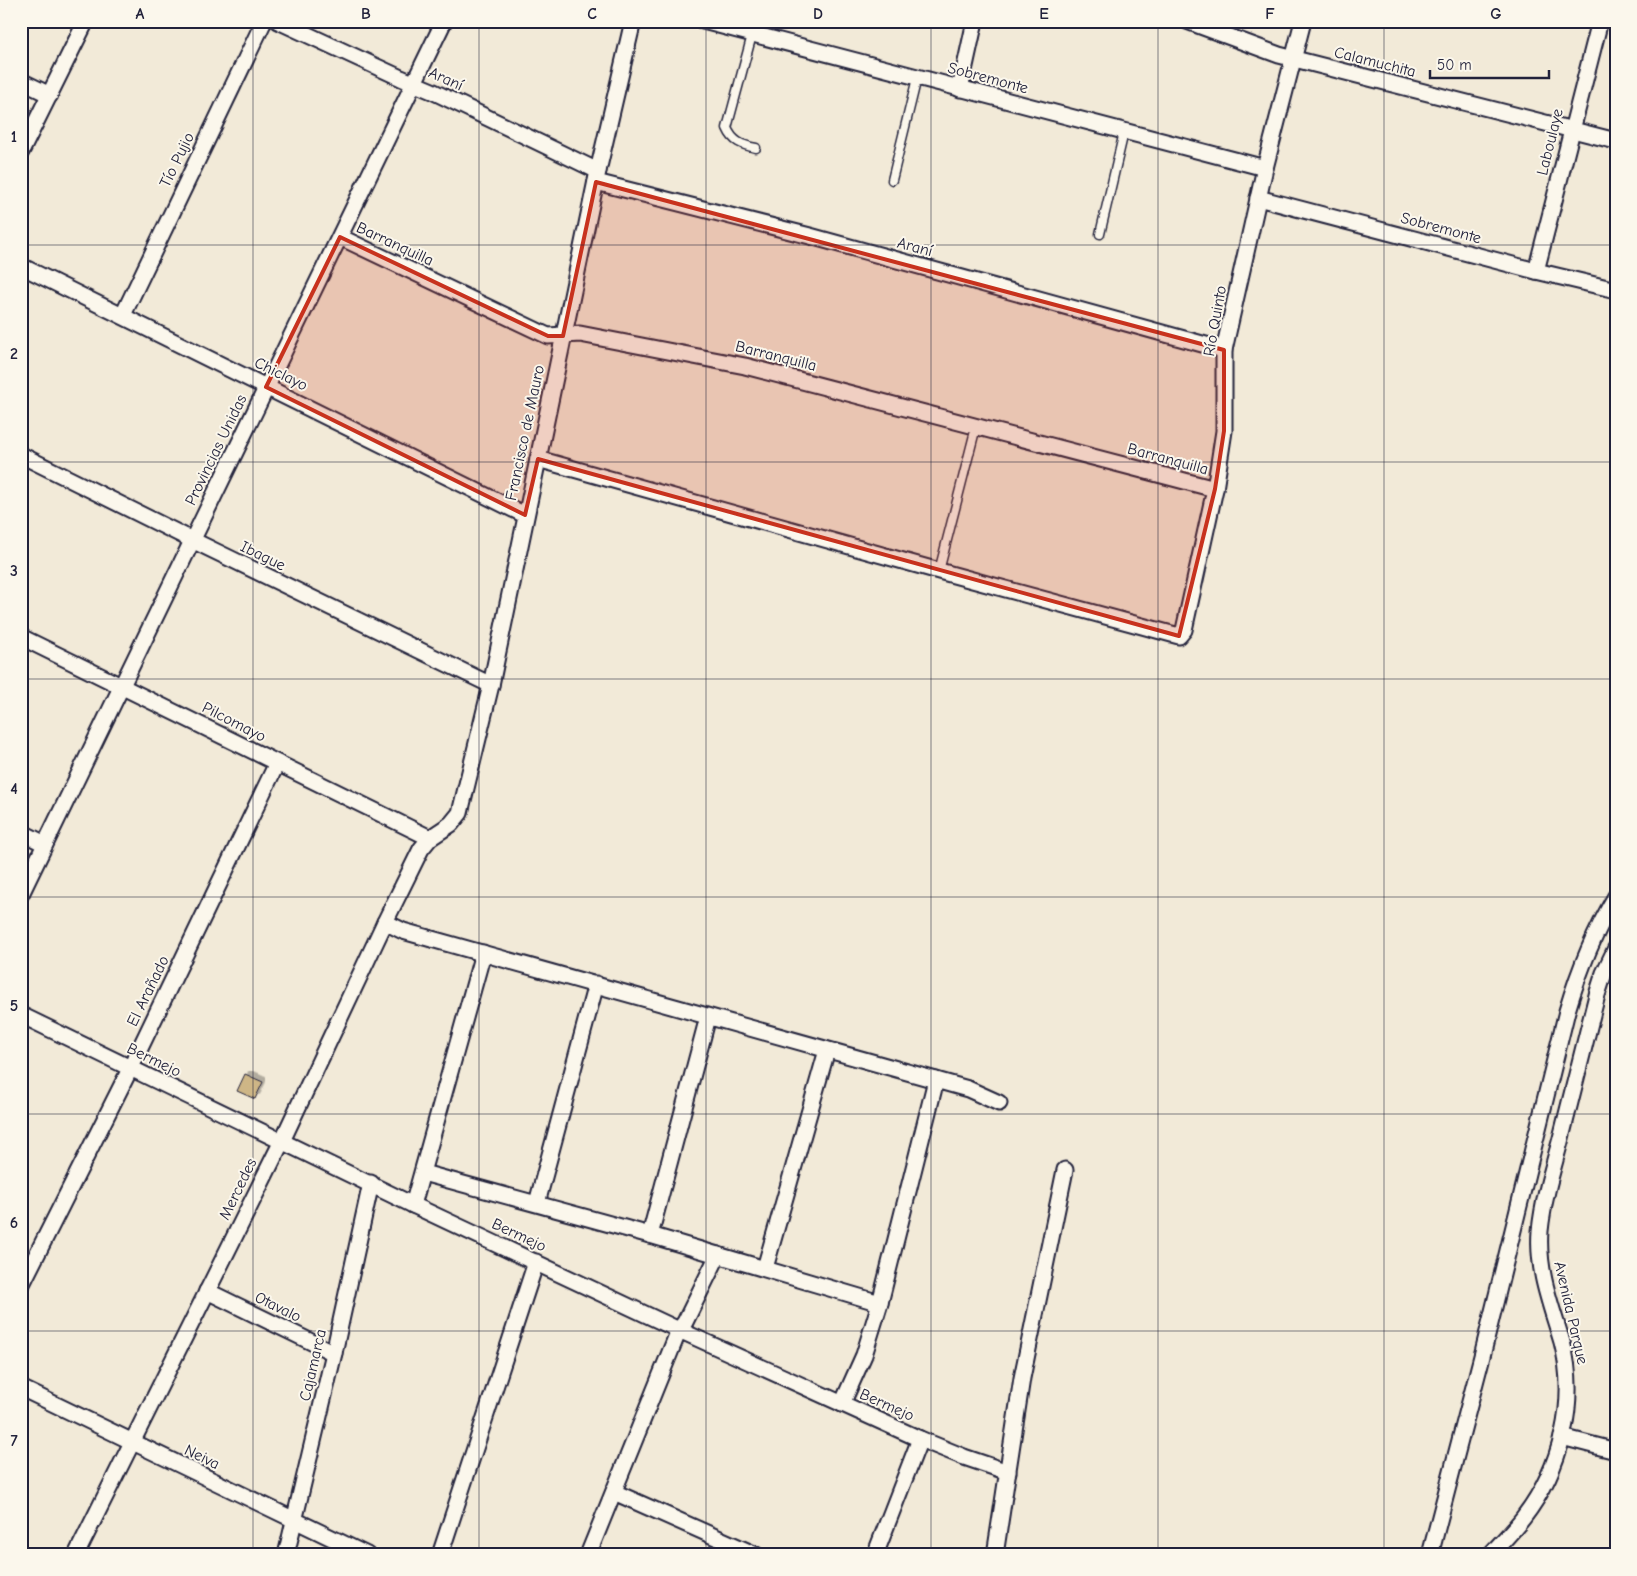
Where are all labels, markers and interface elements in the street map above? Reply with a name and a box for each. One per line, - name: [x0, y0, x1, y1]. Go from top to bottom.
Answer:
- text: A: [136, 5, 145, 23]
- text: B: [361, 5, 371, 23]
- text: C: [587, 5, 597, 23]
- text: D: [813, 5, 823, 23]
- text: E: [1039, 5, 1049, 23]
- text: F: [1265, 5, 1275, 23]
- text: G: [1490, 5, 1502, 23]
- street label: Calamuchita: [1332, 43, 1418, 81]
- scale bar: [1430, 48, 1548, 80]
- text: 50 m: [1437, 56, 1472, 74]
- street label: Sobremonte: [946, 59, 1030, 97]
- street label: Araní: [426, 63, 466, 95]
- street label: Laboulaye: [1533, 107, 1567, 177]
- text: 1: [11, 128, 17, 146]
- street label: Tío Pujio: [156, 130, 198, 190]
- street label: Sobremonte: [1399, 209, 1483, 247]
- street label: Barranquilla: [354, 218, 436, 270]
- street label: Araní: [895, 234, 935, 260]
- street label: Río Quinto: [1200, 284, 1230, 358]
- street label: Barranquilla: [734, 337, 818, 375]
- text: 2: [10, 345, 18, 363]
- street label: Chiclayo: [251, 353, 311, 395]
- street label: Francisco de Mauro: [502, 364, 548, 502]
- street label: Provincias Unidas: [181, 391, 251, 508]
- street label: Barranquilla: [1126, 440, 1210, 478]
- street label: Ibague: [238, 537, 288, 575]
- text: 3: [10, 562, 18, 580]
- street label: Pilcomayo: [199, 698, 269, 746]
- text: 4: [10, 780, 18, 798]
- street label: El Arañado: [123, 953, 173, 1029]
- text: 5: [10, 997, 18, 1015]
- street label: Bermejo: [124, 1039, 184, 1081]
- street label: Mercedes: [215, 1155, 261, 1223]
- text: 6: [10, 1214, 18, 1232]
- street label: Bermejo: [489, 1215, 549, 1255]
- street label: Avenida Parque: [1550, 1260, 1592, 1366]
- street label: Otavalo: [252, 1288, 304, 1326]
- street label: Cajamarca: [296, 1327, 330, 1403]
- street label: Bermejo: [857, 1385, 917, 1425]
- text: 7: [10, 1432, 18, 1450]
- street label: Neiva: [182, 1441, 222, 1473]

